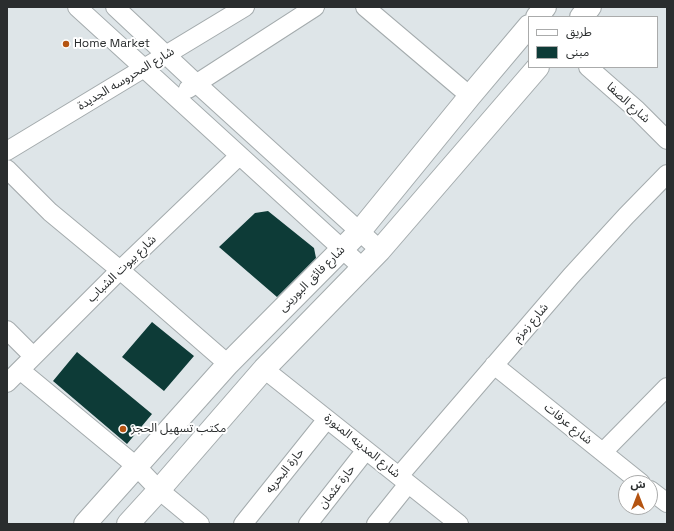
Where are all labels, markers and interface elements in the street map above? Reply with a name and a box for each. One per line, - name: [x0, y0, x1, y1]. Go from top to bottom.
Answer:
- legend: [528, 16, 658, 68]
- text: طريق: [566, 24, 592, 40]
- place label: Home Market: [74, 37, 150, 51]
- marker: Home Market: [61, 39, 71, 49]
- street label: شارع المحروسه الجديدة: [75, 44, 177, 114]
- text: مبنى: [566, 44, 589, 60]
- street label: شارع الصفا: [603, 80, 653, 126]
- street label: شارع بيوت الشباب: [84, 232, 160, 306]
- street label: شارع فائق البورينى: [276, 243, 348, 315]
- street label: شارع زمزم: [510, 301, 552, 345]
- street label: شارع عرفات: [541, 400, 595, 448]
- street label: شارع المدينه المنورة: [321, 411, 403, 481]
- place label: مكتب تسهيل الحجز: [131, 422, 226, 436]
- marker: مكتب تسهيل الحجز: [118, 424, 128, 434]
- street label: حارة البحريه: [262, 445, 308, 497]
- street label: حارة عثمان: [315, 462, 359, 512]
- north arrow: [618, 475, 658, 515]
- text: ش: [630, 477, 646, 491]

